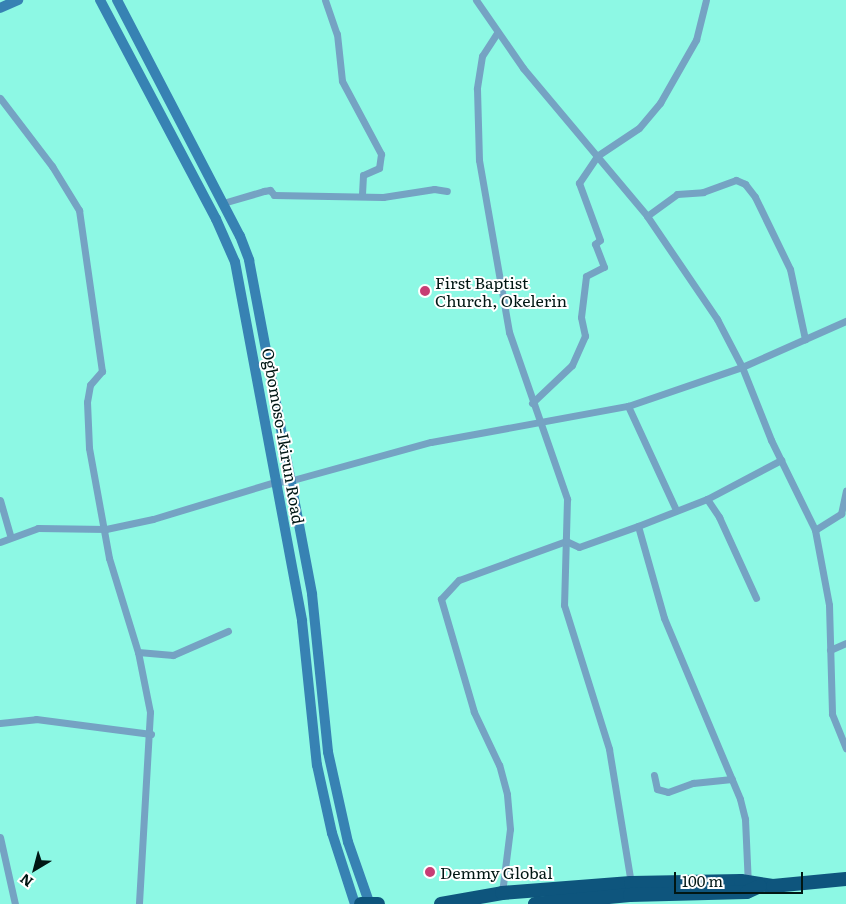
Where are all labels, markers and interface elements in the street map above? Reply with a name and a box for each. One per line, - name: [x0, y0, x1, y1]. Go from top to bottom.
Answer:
- place label: First Baptist Church, Okelerin: [435, 272, 567, 310]
- marker: First Baptist Church, Okelerin: [419, 285, 431, 297]
- street label: Ogbomoso-Ikirun Road: [259, 346, 309, 526]
- north arrow: [10, 844, 60, 894]
- place label: Demmy Global: [440, 862, 553, 882]
- scale bar: [676, 862, 805, 894]
- marker: Demmy Global: [424, 866, 436, 878]
- text: N: [15, 869, 37, 893]
- text: 100 m: [682, 869, 723, 892]

